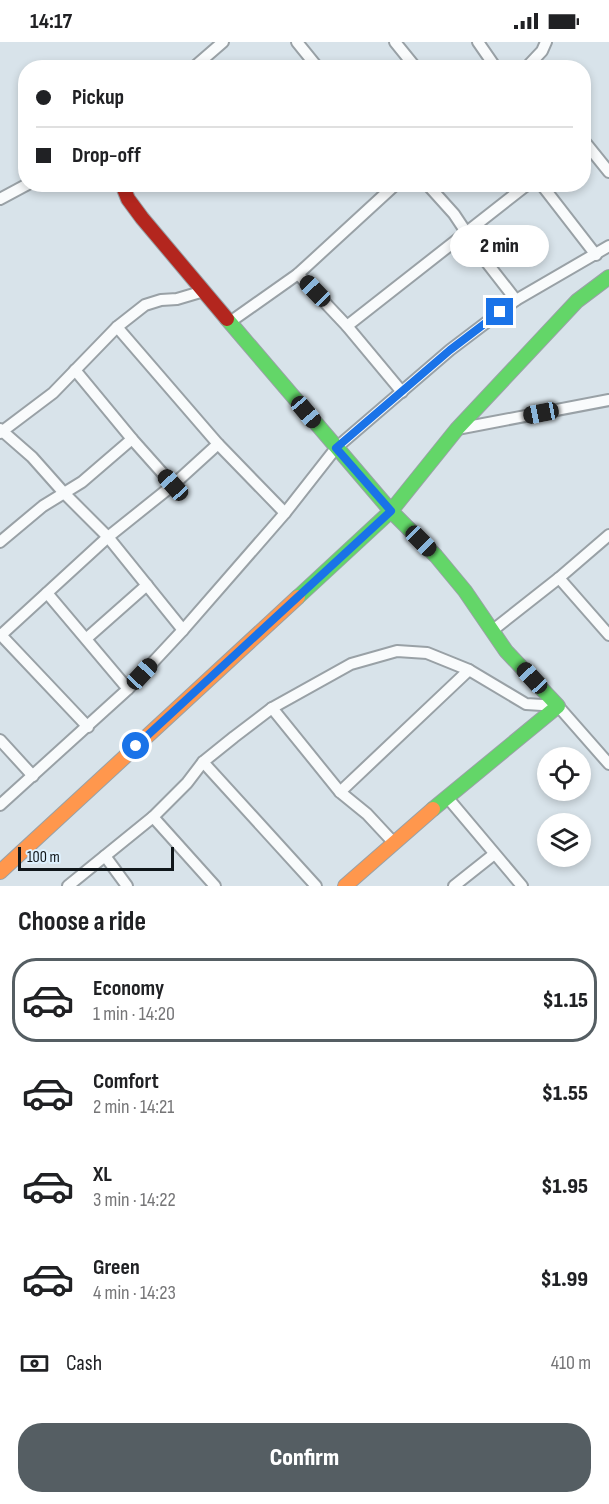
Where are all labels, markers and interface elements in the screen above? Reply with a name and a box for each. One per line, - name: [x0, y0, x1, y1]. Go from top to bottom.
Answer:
- text: 14:17: [30, 8, 72, 35]
- text: Pickup: [72, 84, 124, 111]
- text: Drop-off: [72, 142, 141, 169]
- callout: 2 min: [450, 225, 550, 267]
- text: 2 min: [480, 234, 519, 258]
- car: [296, 272, 334, 310]
- route end: [486, 298, 513, 325]
- car: [288, 392, 324, 432]
- car: [522, 401, 560, 425]
- car: [154, 466, 192, 504]
- car: [402, 522, 440, 560]
- car: [123, 655, 161, 693]
- car: [513, 659, 551, 697]
- route start: [122, 732, 149, 759]
- map controls: [537, 747, 591, 867]
- button: locate: [537, 747, 591, 801]
- button: layers: [537, 813, 591, 867]
- scale bar: [18, 844, 174, 872]
- text: 100 m: [27, 848, 60, 867]
- text: Choose a ride: [18, 906, 146, 938]
- icon: car: [21, 973, 75, 1027]
- text: Economy: [93, 975, 164, 1002]
- text: $1.15: [542, 987, 588, 1014]
- text: 1 min · 14:20: [93, 1002, 175, 1026]
- icon: car: [21, 1066, 75, 1120]
- text: Comfort: [93, 1068, 159, 1095]
- text: $1.55: [542, 1080, 588, 1107]
- text: 2 min · 14:21: [93, 1095, 174, 1119]
- icon: car: [21, 1159, 75, 1213]
- text: XL: [93, 1161, 112, 1188]
- text: $1.95: [541, 1173, 588, 1200]
- text: 3 min · 14:22: [93, 1188, 176, 1212]
- icon: car: [21, 1252, 75, 1306]
- text: Green: [93, 1254, 140, 1281]
- text: $1.99: [540, 1266, 588, 1293]
- text: 4 min · 14:23: [93, 1281, 176, 1305]
- icon: cash: [18, 1347, 51, 1380]
- text: Cash: [66, 1350, 102, 1377]
- text: 410 m: [551, 1351, 591, 1375]
- button: Confirm: [18, 1423, 591, 1492]

